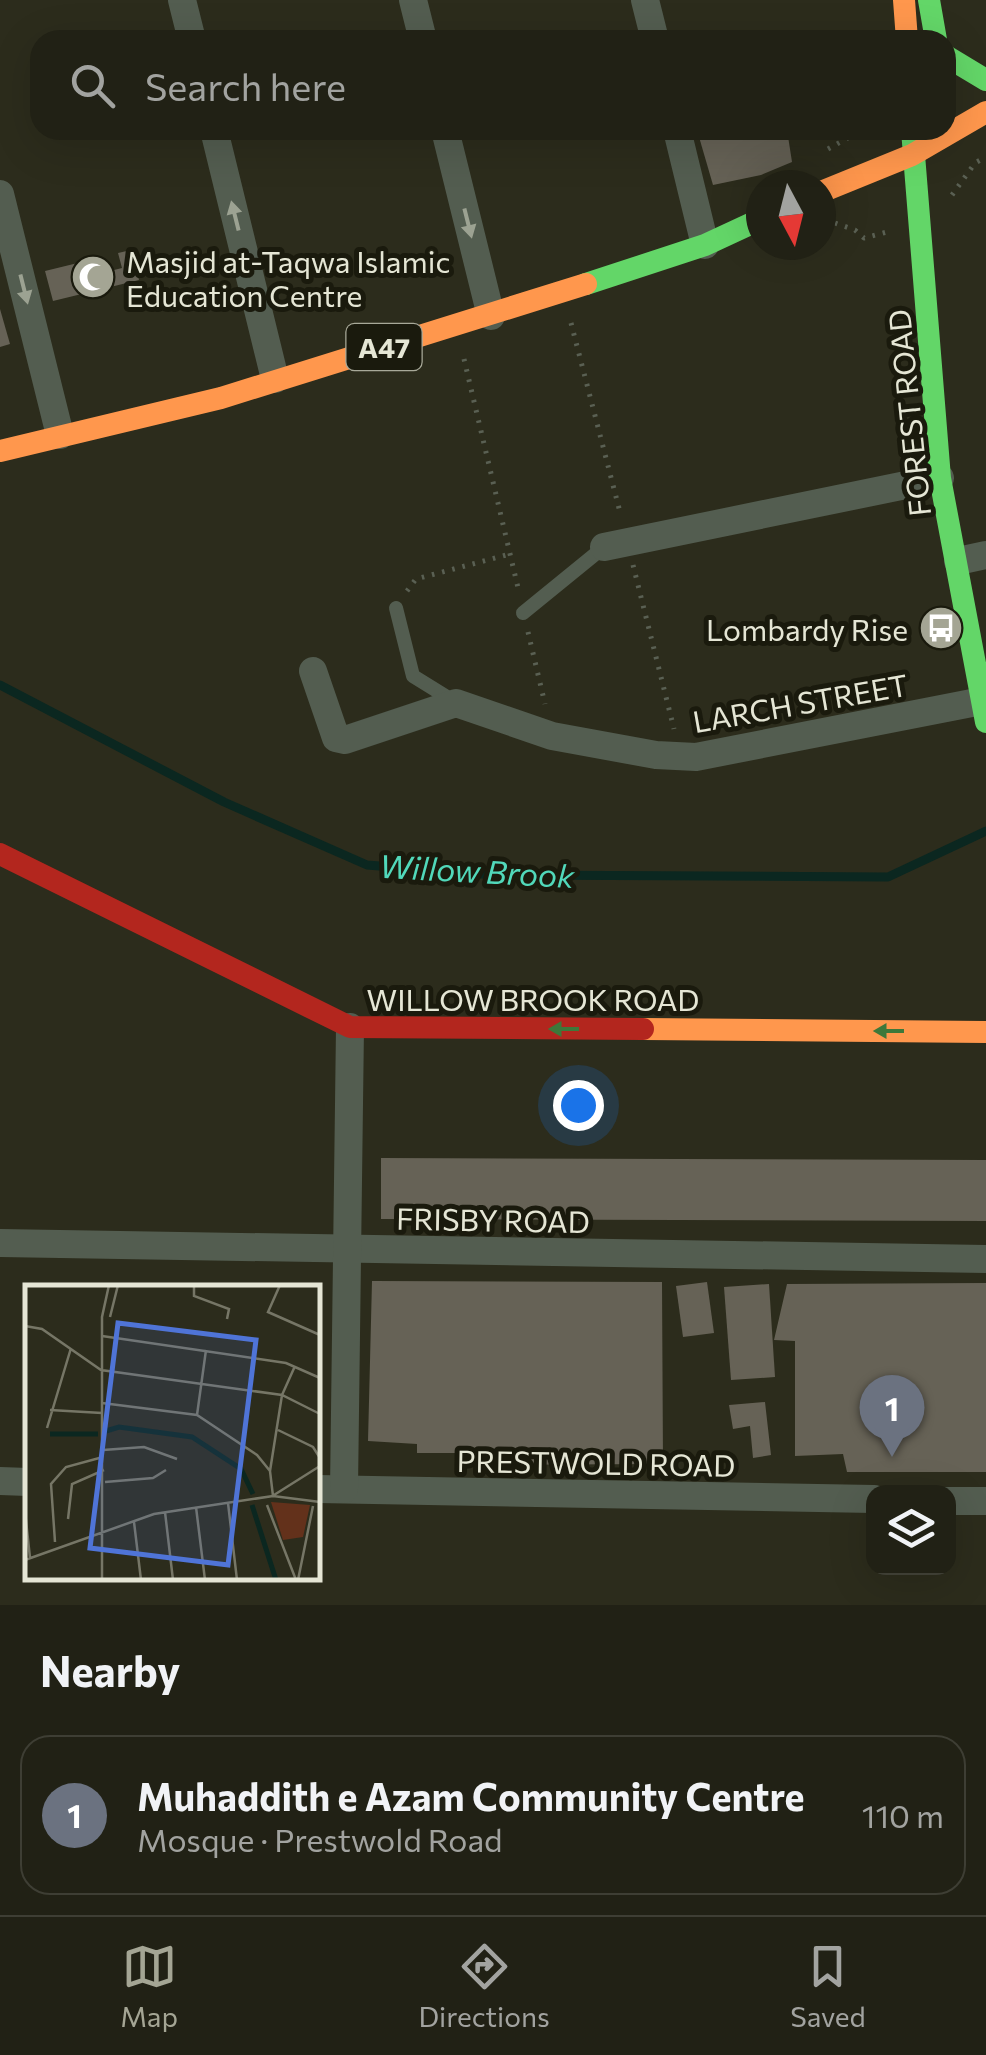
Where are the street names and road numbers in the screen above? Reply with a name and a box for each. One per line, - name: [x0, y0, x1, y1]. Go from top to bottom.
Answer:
- street label: FOREST ROAD: [879, 308, 937, 518]
- road number: A47: [346, 324, 422, 370]
- street label: LARCH STREET: [690, 665, 910, 739]
- street label: WILLOW BROOK ROAD: [367, 980, 699, 1017]
- street label: FRISBY ROAD: [396, 1199, 590, 1239]
- street label: PRESTWOLD ROAD: [456, 1441, 736, 1483]

